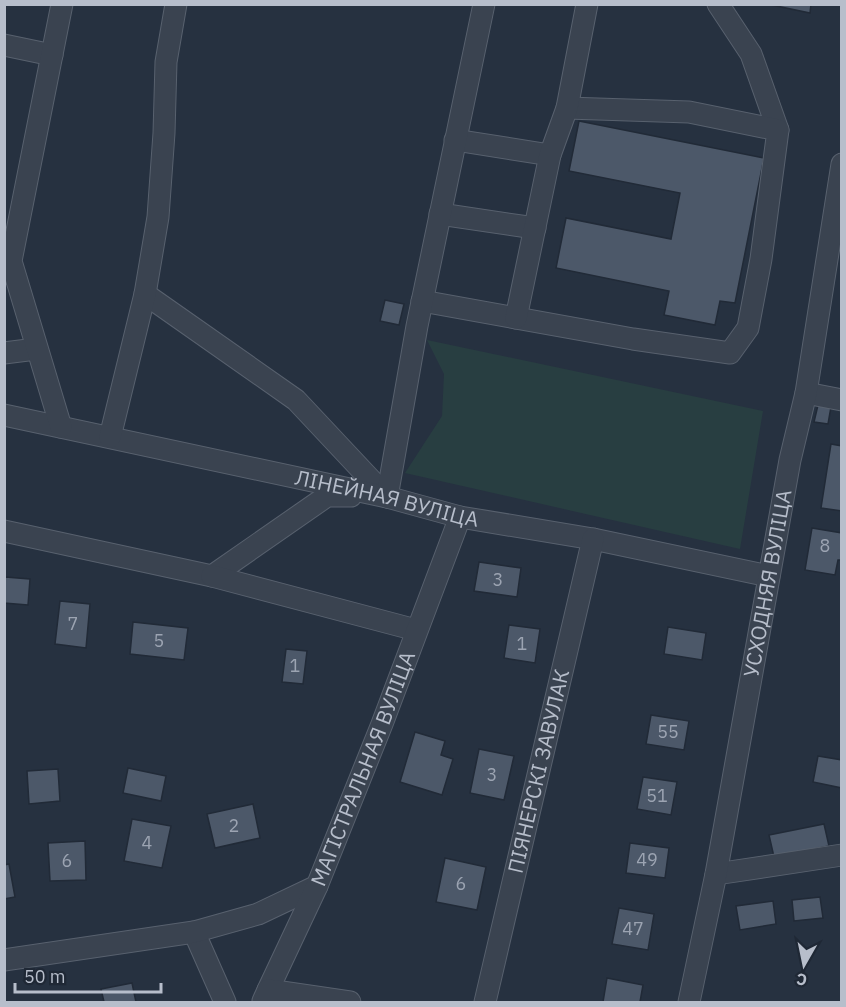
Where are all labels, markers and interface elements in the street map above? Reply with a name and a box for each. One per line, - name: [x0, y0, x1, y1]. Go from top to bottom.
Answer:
- street label: ЛІНЕЙНАЯ ВУЛІЦА: [293, 463, 481, 533]
- street label: УСХОДНЯЯ ВУЛІЦА: [736, 487, 797, 679]
- house number: 8: [820, 534, 830, 557]
- house number: 3: [493, 568, 503, 591]
- house number: 7: [68, 612, 78, 635]
- house number: 5: [154, 629, 164, 652]
- house number: 1: [517, 632, 527, 655]
- street label: МАГІСТРАЛЬНАЯ ВУЛІЦА: [303, 647, 421, 890]
- house number: 1: [290, 654, 300, 677]
- street label: ПІЯНЕРСКІ ЗАВУЛАК: [501, 666, 575, 876]
- house number: 55: [657, 720, 679, 743]
- house number: 3: [487, 763, 497, 786]
- house number: 51: [646, 784, 668, 807]
- house number: 2: [229, 814, 239, 837]
- house number: 4: [142, 831, 153, 854]
- house number: 49: [636, 848, 658, 871]
- house number: 6: [62, 849, 72, 872]
- house number: 6: [456, 872, 466, 895]
- house number: 47: [622, 917, 644, 940]
- north arrow: [774, 935, 834, 995]
- scale bar: [15, 956, 160, 994]
- text: 50 m: [24, 965, 66, 988]
- text: С: [795, 969, 808, 991]

